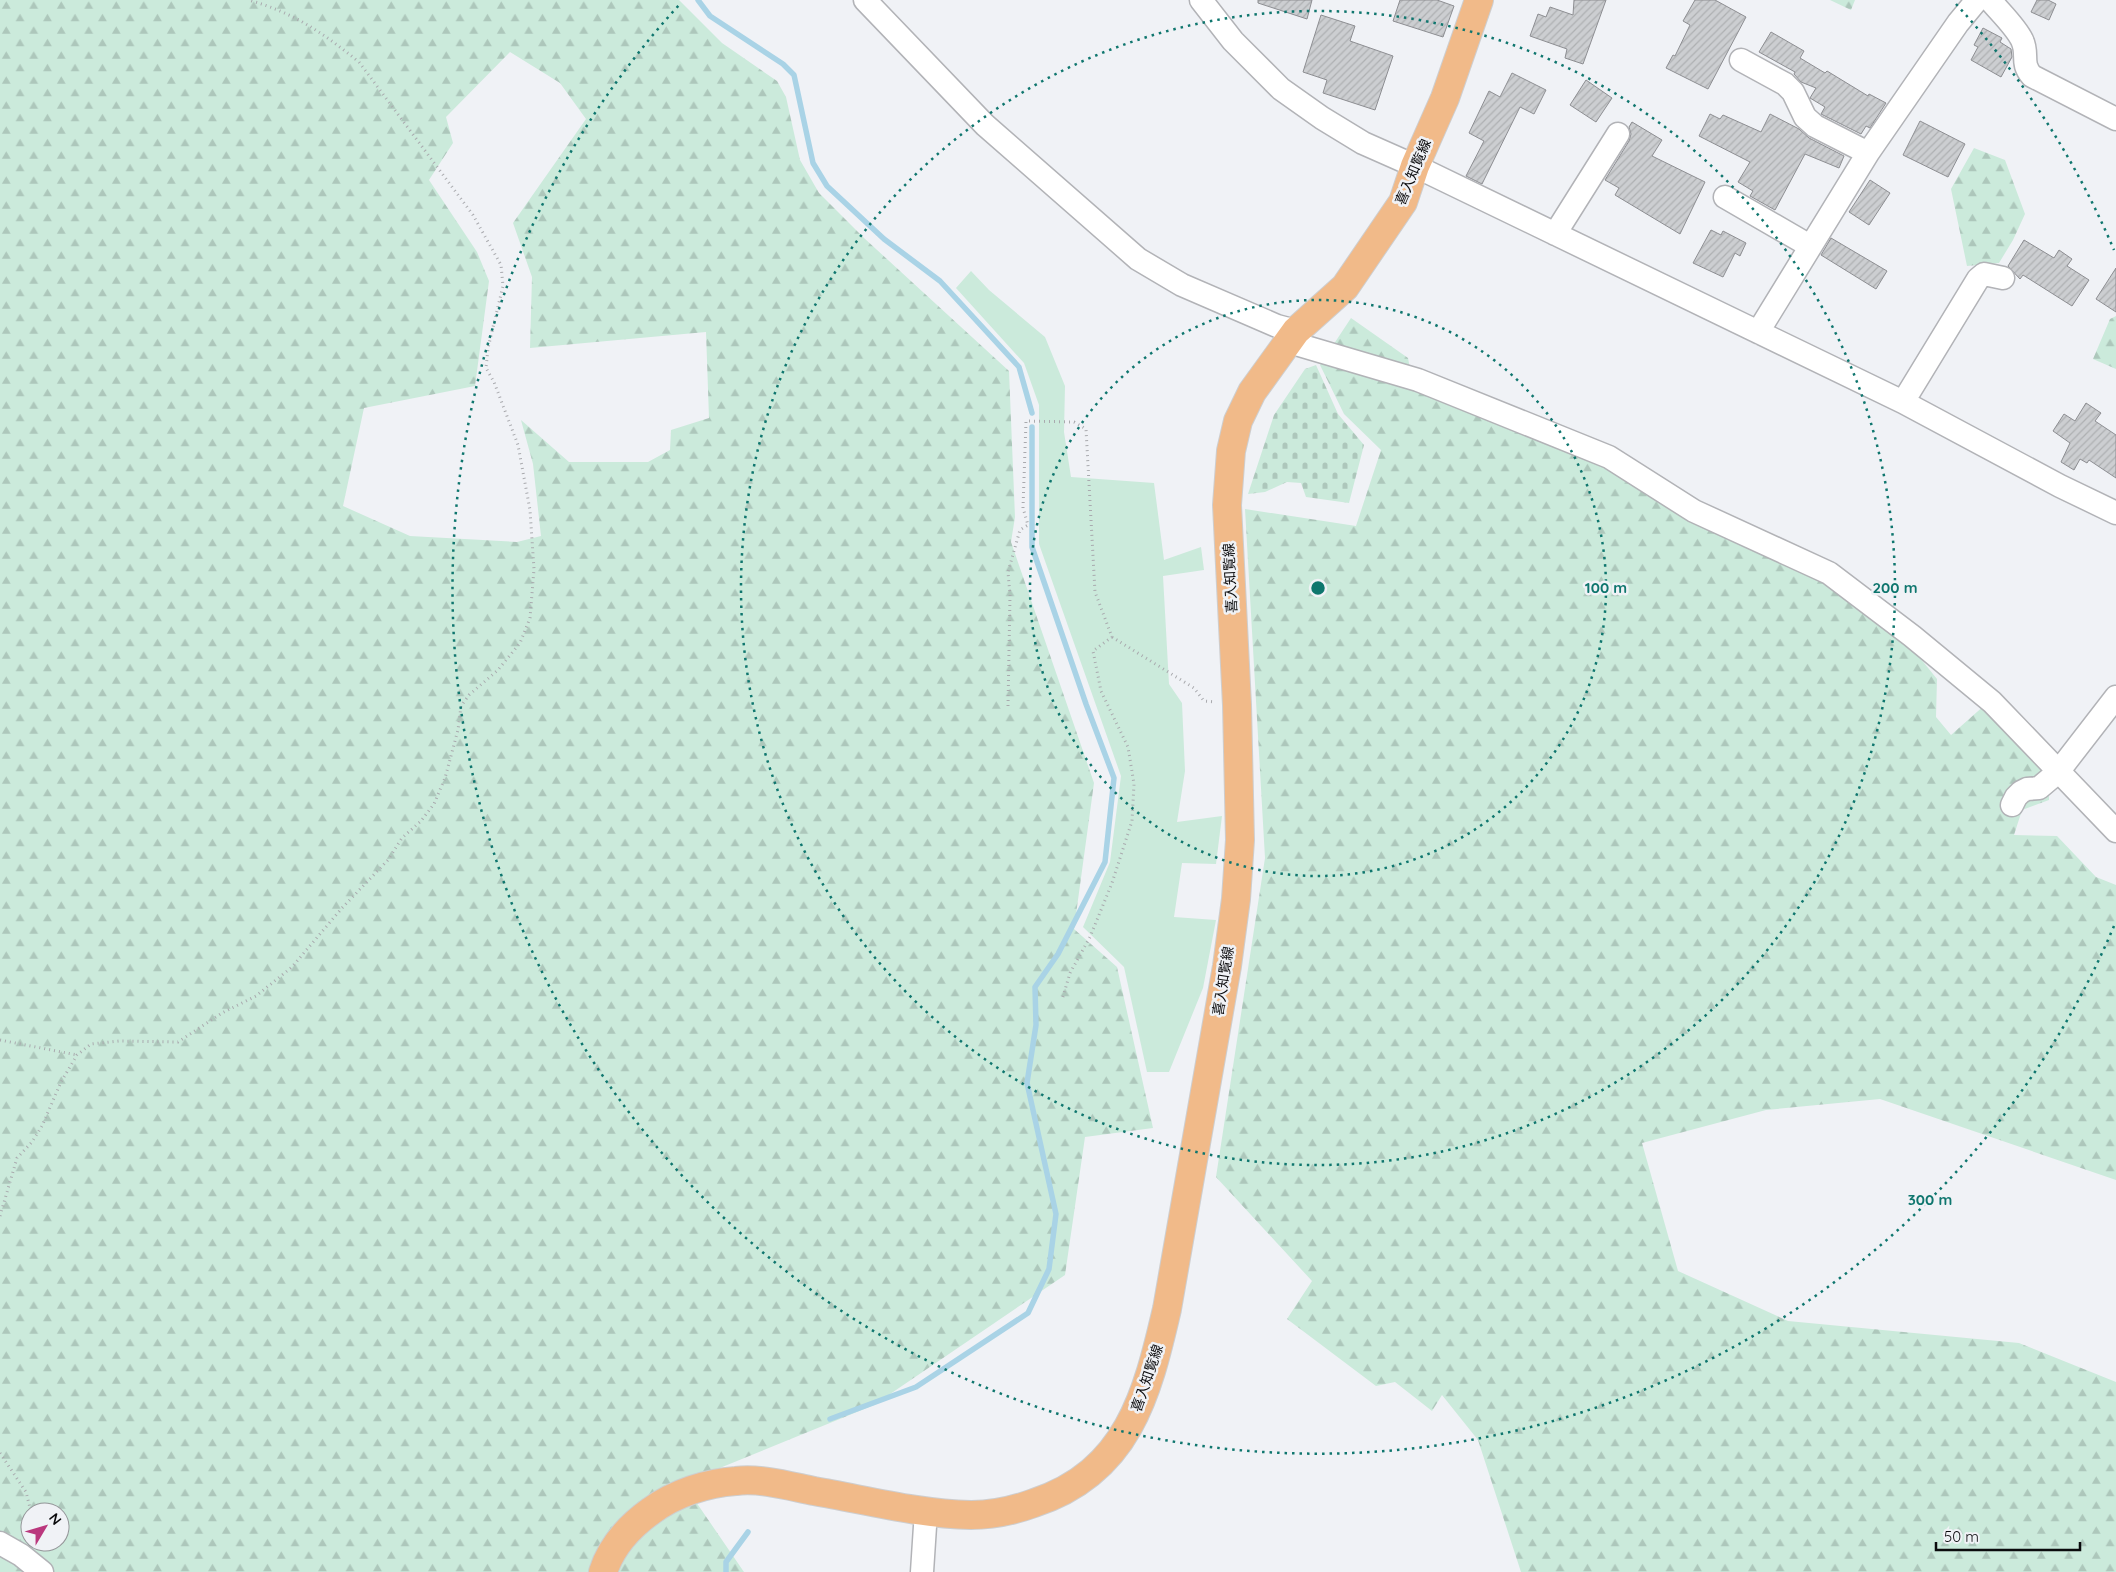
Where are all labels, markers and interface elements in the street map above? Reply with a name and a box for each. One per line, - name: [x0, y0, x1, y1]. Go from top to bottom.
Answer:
- street label: 喜入知覧線: [1391, 136, 1435, 208]
- street label: 喜入知覧線: [1219, 543, 1241, 613]
- text: 100 m: [1585, 578, 1627, 597]
- text: 200 m: [1873, 578, 1918, 597]
- centre of rings: [1309, 579, 1327, 597]
- street label: 喜入知覧線: [1209, 945, 1237, 1017]
- text: 300 m: [1908, 1190, 1952, 1209]
- street label: 喜入知覧線: [1127, 1342, 1167, 1414]
- north arrow: [20, 1502, 70, 1552]
- text: N: [45, 1509, 66, 1529]
- scale bar: [1936, 1520, 2080, 1552]
- text: 50 m: [1944, 1527, 1979, 1546]

